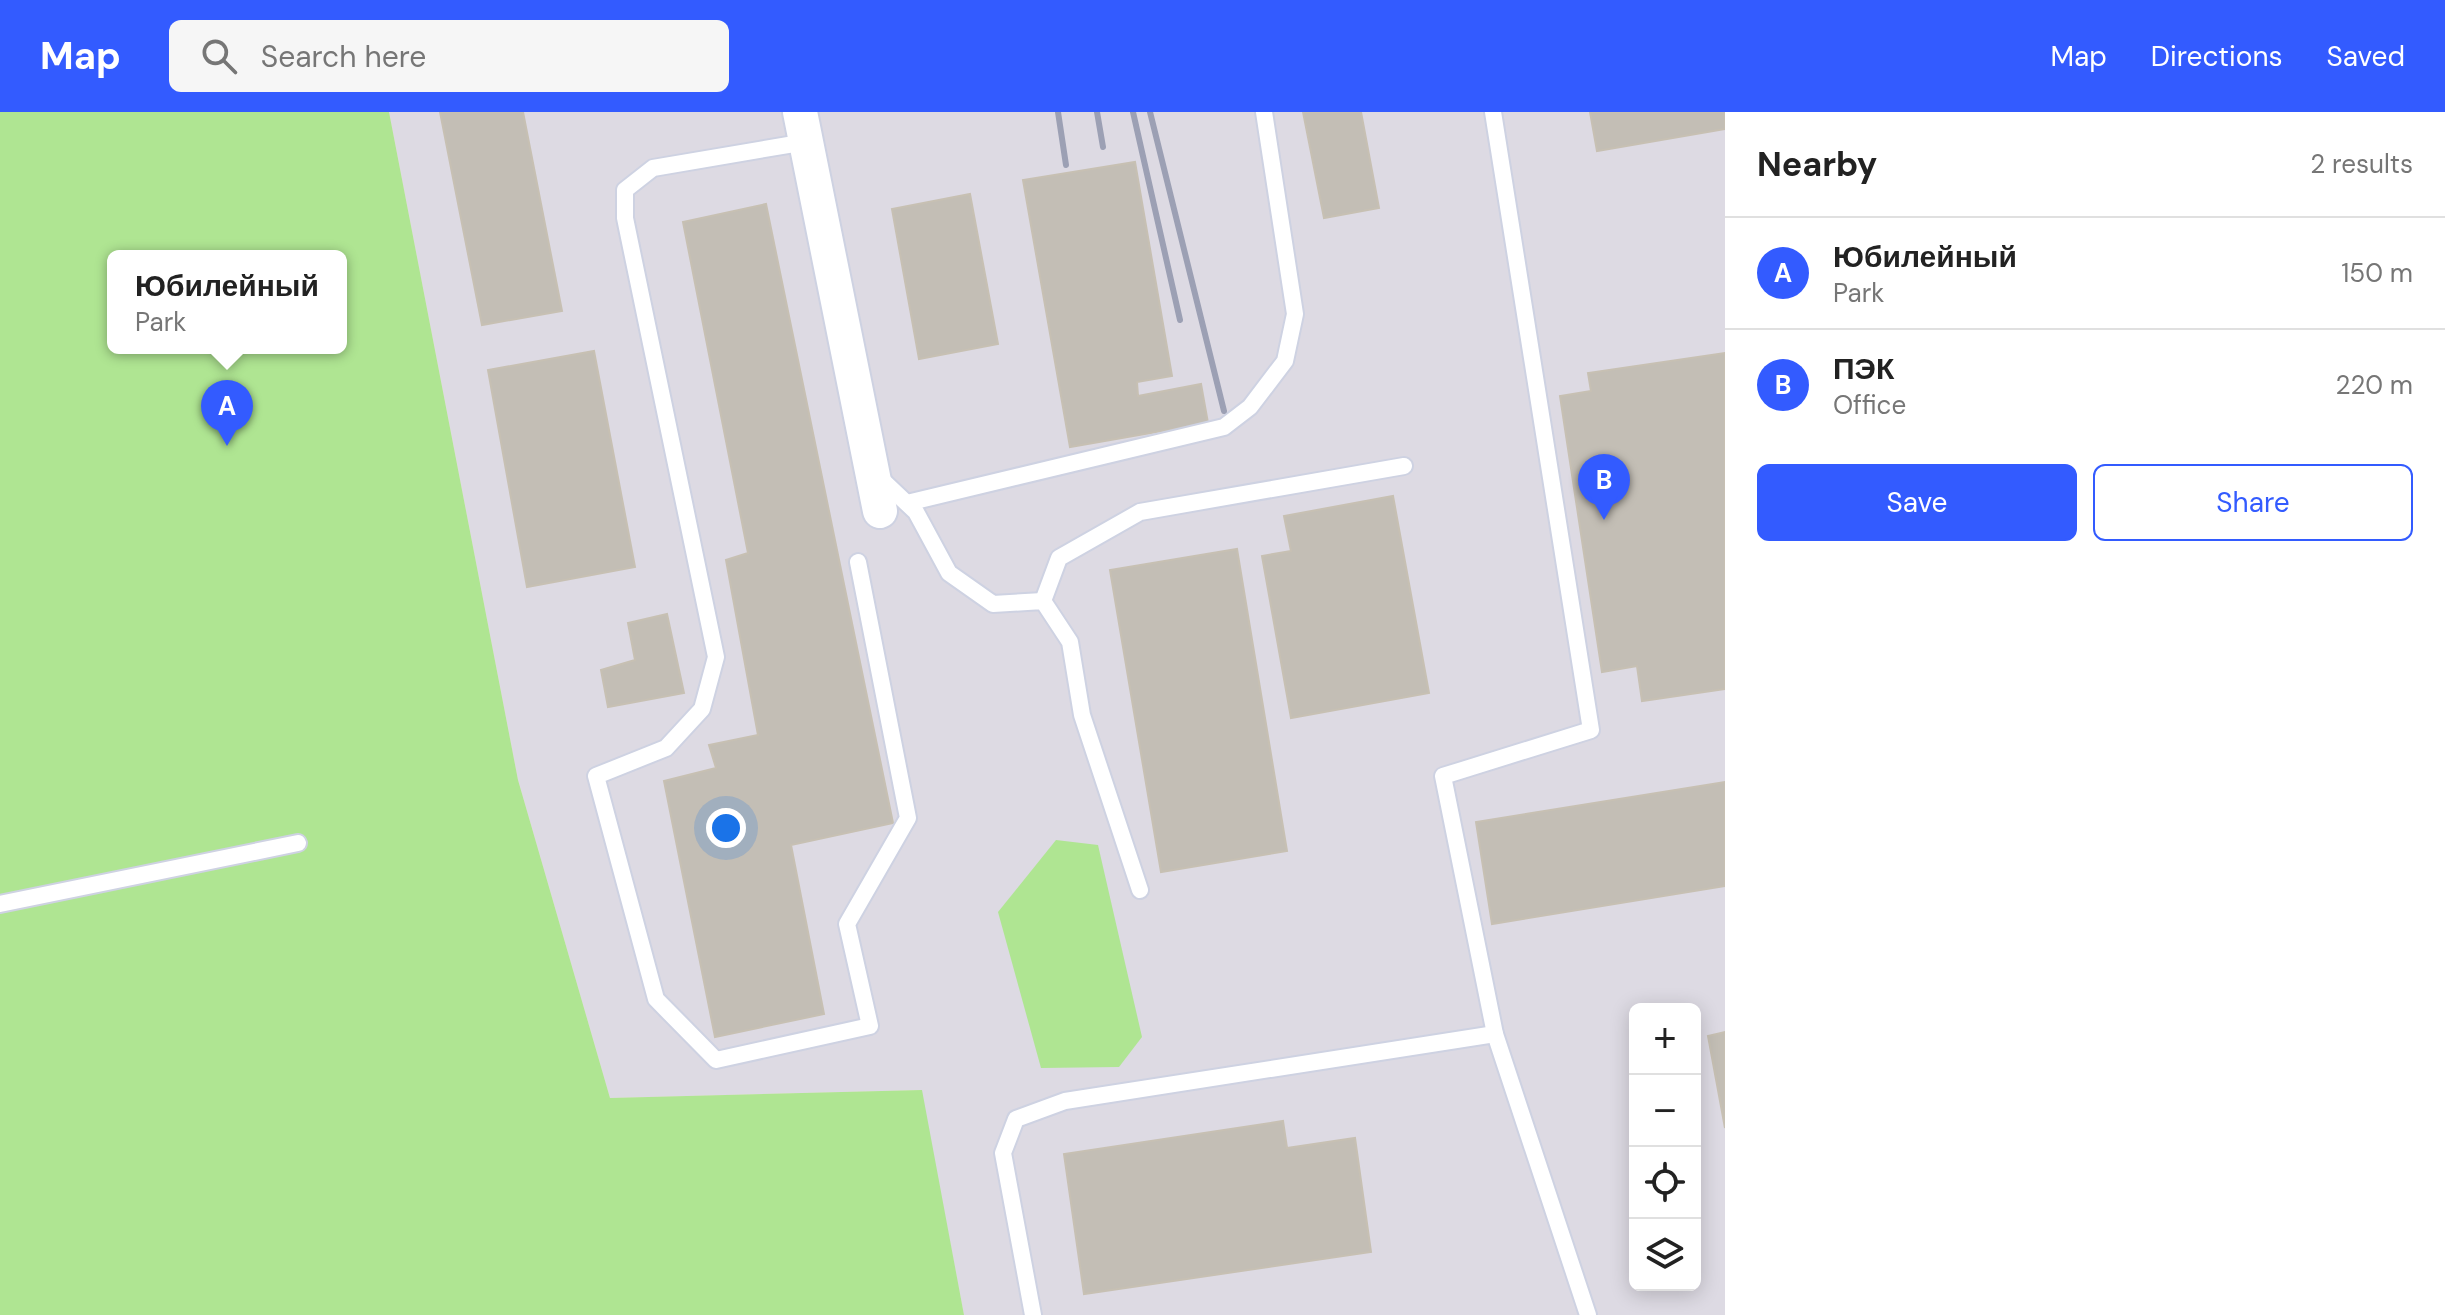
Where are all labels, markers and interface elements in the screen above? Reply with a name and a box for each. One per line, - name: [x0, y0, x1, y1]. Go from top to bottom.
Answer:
- search box: [169, 20, 729, 92]
- text: Map: [40, 31, 121, 81]
- icon: search: [197, 34, 241, 78]
- text: Search here: [261, 37, 426, 76]
- text: Map: [2050, 38, 2107, 75]
- text: Directions: [2151, 38, 2283, 75]
- text: Saved: [2327, 38, 2405, 75]
- text: Nearby: [1757, 142, 1877, 187]
- text: 2 results: [2310, 147, 2413, 181]
- text: Юбилейный: [1833, 237, 2017, 276]
- popup: [107, 250, 347, 354]
- text: A: [1774, 256, 1792, 290]
- text: 150 m: [2341, 256, 2413, 290]
- text: Юбилейный: [135, 266, 319, 305]
- text: Park: [1833, 276, 1884, 310]
- text: Park: [135, 305, 186, 339]
- text: ПЭК: [1833, 349, 1894, 388]
- text: B: [1775, 368, 1791, 402]
- text: 220 m: [2335, 368, 2413, 402]
- pin: A: [201, 380, 253, 446]
- text: Office: [1833, 388, 1906, 422]
- pin: B: [1578, 454, 1630, 520]
- button: Save: [1757, 464, 2077, 541]
- button: Share: [2093, 464, 2413, 541]
- your location: [706, 808, 746, 848]
- map controls: [1629, 1003, 1701, 1291]
- button: +: [1629, 1003, 1701, 1075]
- button: −: [1629, 1075, 1701, 1147]
- button: locate: [1629, 1147, 1701, 1219]
- button: layers: [1629, 1219, 1701, 1291]

